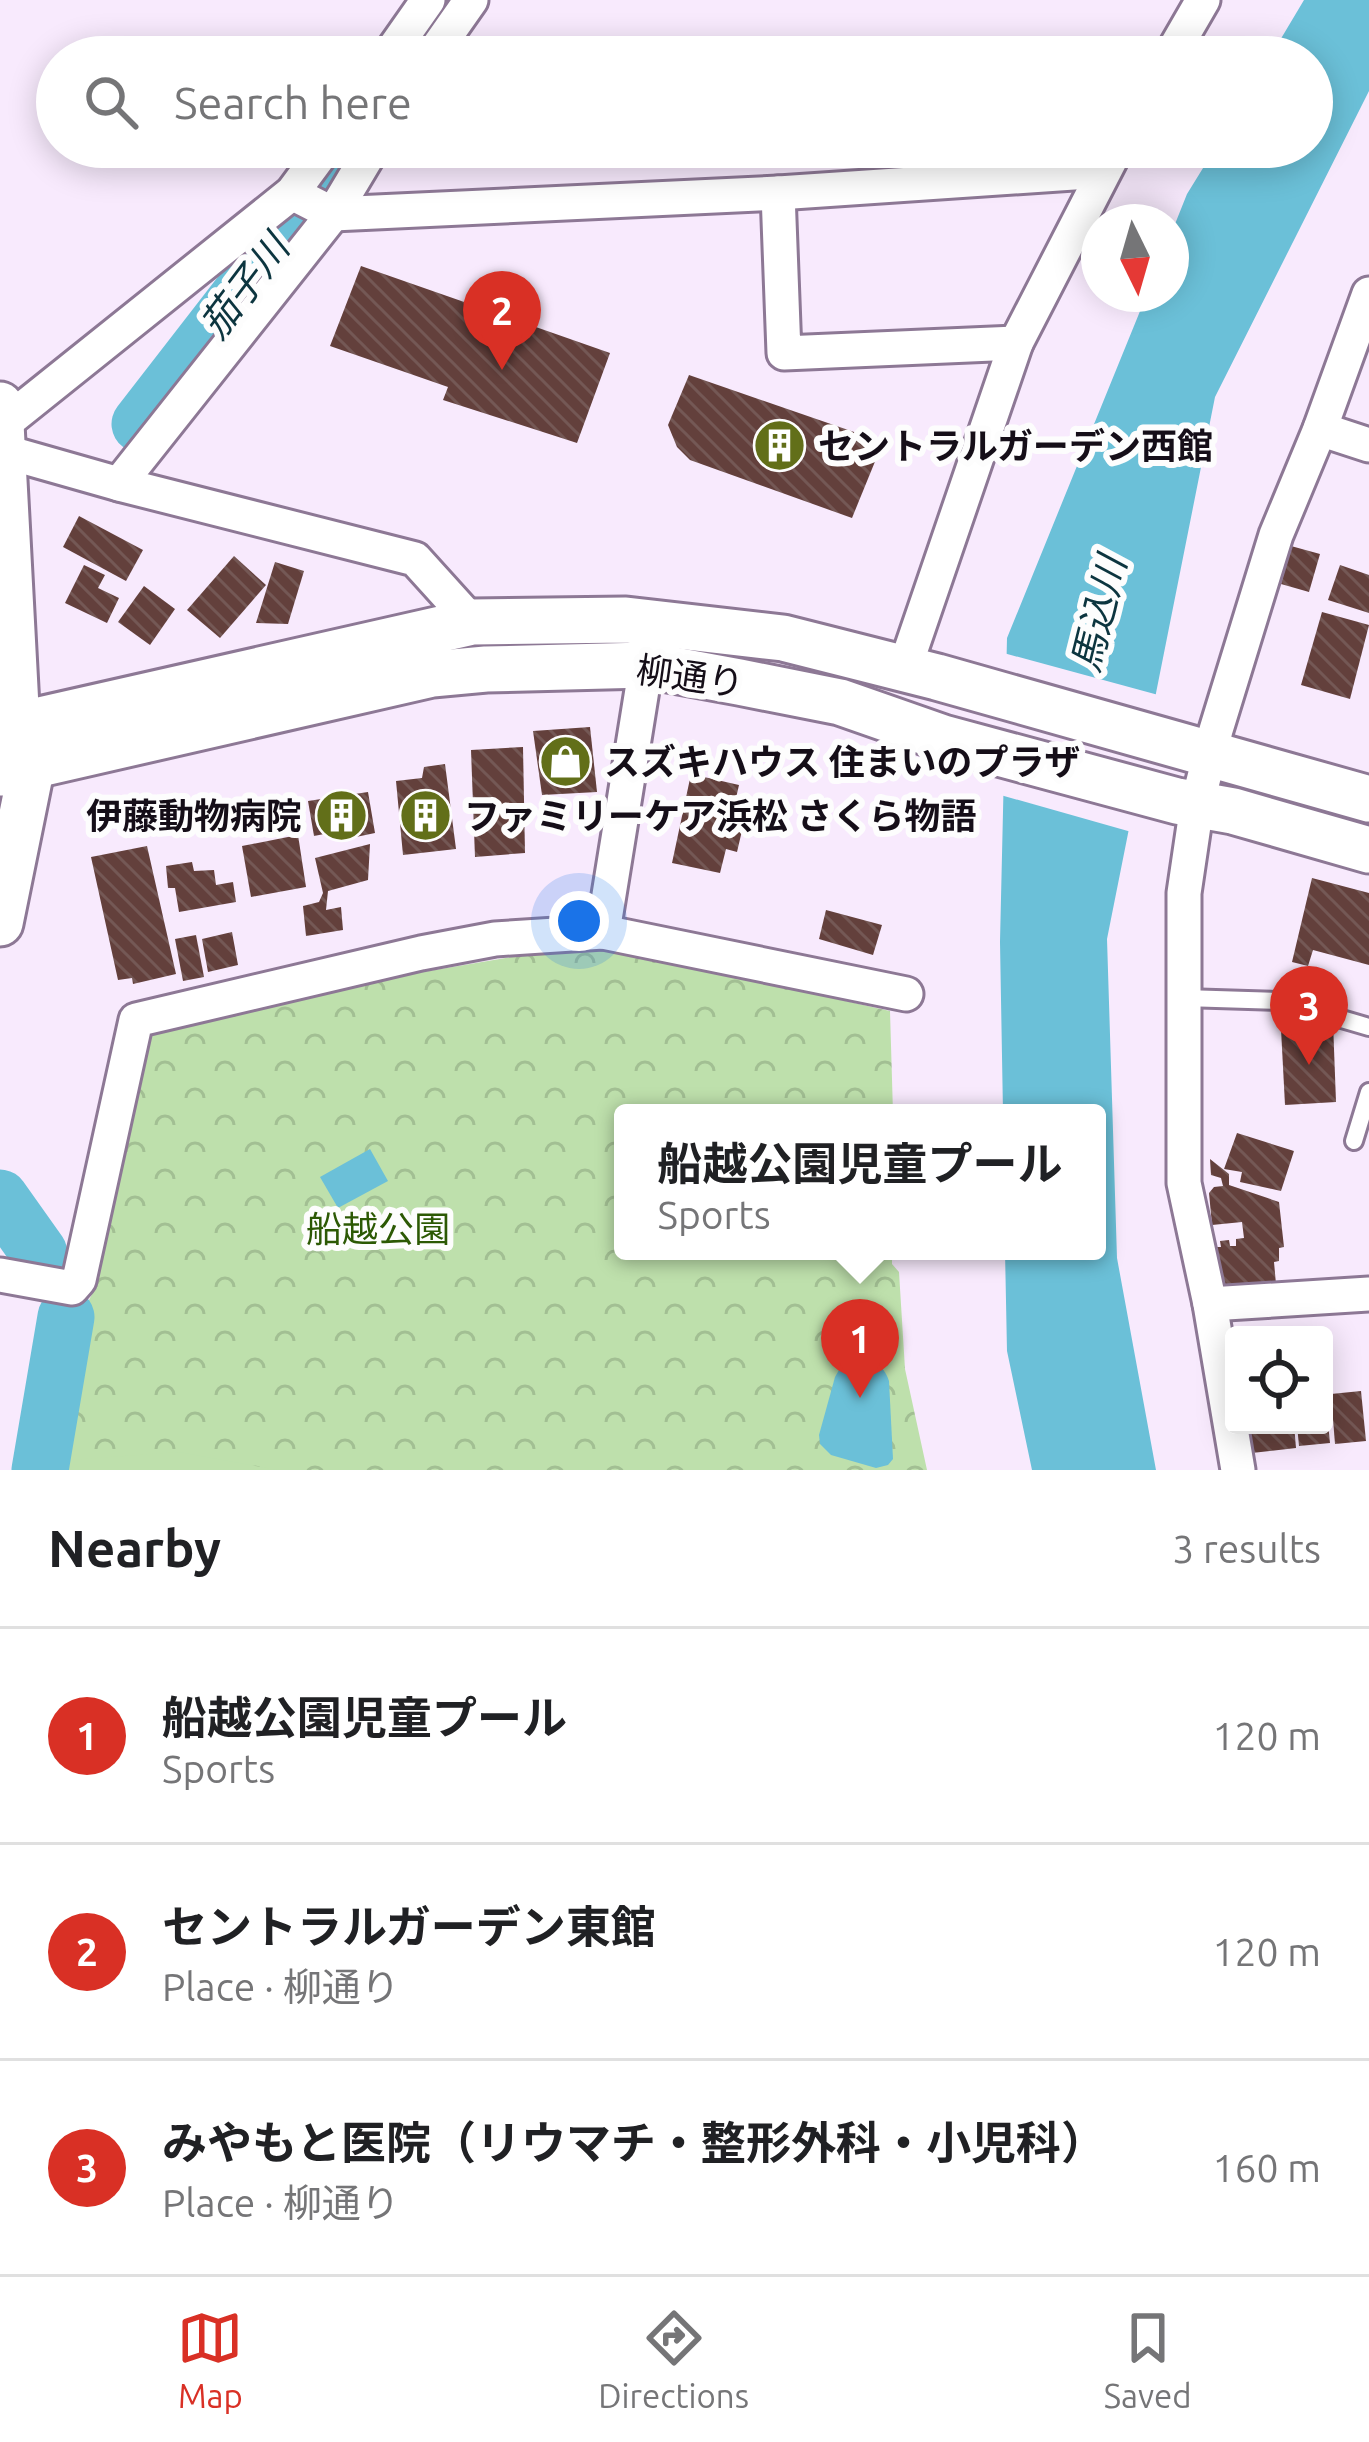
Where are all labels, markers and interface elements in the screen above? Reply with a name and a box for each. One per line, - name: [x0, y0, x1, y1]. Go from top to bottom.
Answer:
- search box: [36, 36, 1333, 168]
- icon: search: [78, 69, 144, 135]
- text: Search here: [174, 77, 412, 128]
- north arrow: [1081, 204, 1189, 312]
- water label: 茄子川: [192, 223, 299, 346]
- pin: 2: [463, 271, 541, 370]
- building icon: セントラルガーデン西館: [751, 417, 807, 473]
- place label: セントラルガーデン西館: [818, 425, 1213, 466]
- water label: 馬込川: [1063, 548, 1134, 676]
- street label: 柳通り: [634, 648, 746, 704]
- shop icon: スズキハウス 住まいのプラザ: [537, 733, 593, 789]
- place label: スズキハウス 住まいのプラザ: [604, 741, 1081, 782]
- building icon: 伊藤動物病院: [313, 787, 369, 843]
- building icon: ファミリーケア浜松 さくら物語: [397, 787, 453, 843]
- place label: 伊藤動物病院: [86, 795, 302, 836]
- place label: ファミリーケア浜松 さくら物語: [464, 795, 977, 836]
- your location: [549, 891, 609, 951]
- pin: 3: [1270, 966, 1348, 1065]
- popup: [614, 1104, 1106, 1260]
- text: 船越公園児童プール: [657, 1138, 1063, 1189]
- text: Sports: [657, 1193, 771, 1236]
- park label: 船越公園: [306, 1208, 450, 1249]
- pin: 1: [821, 1299, 899, 1398]
- map controls: [1225, 1326, 1333, 1434]
- button: locate: [1225, 1326, 1333, 1434]
- text: Nearby: [48, 1519, 221, 1577]
- text: 3 results: [1172, 1527, 1321, 1570]
- text: 船越公園児童プール: [162, 1692, 567, 1743]
- text: 1: [76, 1714, 98, 1757]
- text: 120 m: [1212, 1714, 1321, 1757]
- text: Sports: [162, 1747, 275, 1790]
- text: セントラルガーデン東館: [162, 1901, 656, 1952]
- text: 2: [76, 1930, 98, 1973]
- text: 120 m: [1212, 1930, 1321, 1973]
- text: Place · 柳通り: [162, 1965, 400, 2008]
- text: みやもと医院（リウマチ・整形外科・小児科）: [162, 2117, 1106, 2168]
- text: 3: [76, 2146, 98, 2189]
- text: 160 m: [1212, 2146, 1321, 2189]
- text: Place · 柳通り: [162, 2181, 400, 2224]
- tab: Map: [177, 2305, 243, 2414]
- tab: Directions: [598, 2305, 749, 2414]
- tab: Saved: [1104, 2305, 1192, 2414]

